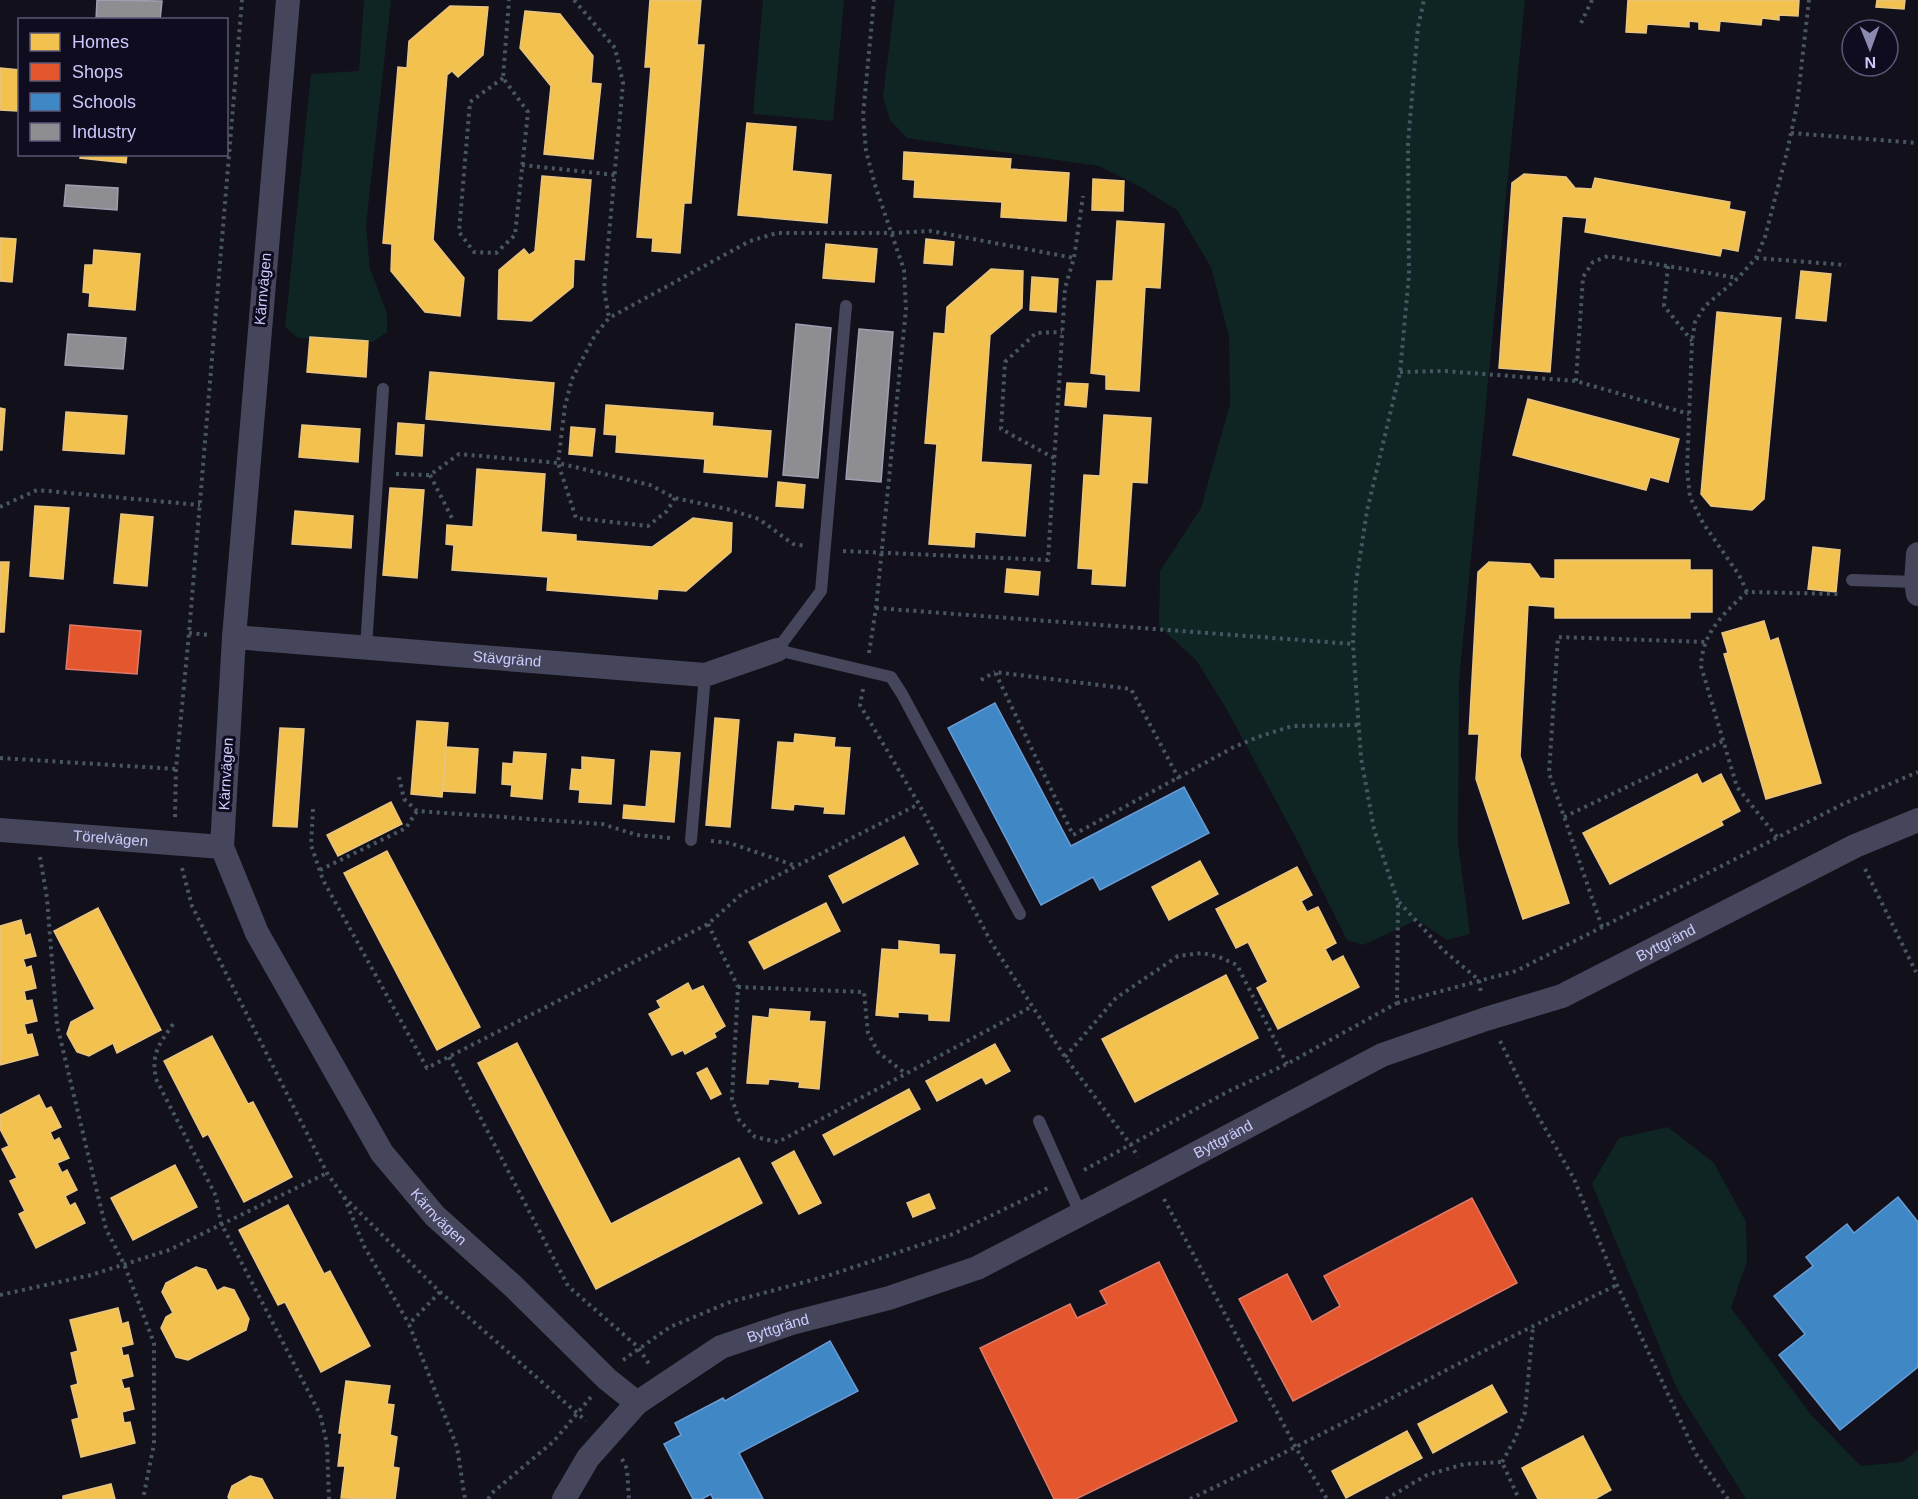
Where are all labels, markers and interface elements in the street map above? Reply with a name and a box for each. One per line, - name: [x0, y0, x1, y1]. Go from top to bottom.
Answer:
- legend: [18, 18, 228, 156]
- north arrow: [1840, 18, 1900, 78]
- text: Homes: [72, 32, 129, 52]
- text: N: [1864, 54, 1876, 71]
- text: Shops: [72, 62, 123, 82]
- text: Schools: [72, 92, 136, 112]
- text: Industry: [72, 122, 136, 142]
- street label: Kärnvägen: [251, 252, 274, 326]
- street label: Stävgränd: [472, 647, 542, 670]
- street label: Kärnvägen: [215, 737, 236, 811]
- street label: Törelvägen: [73, 827, 149, 849]
- street label: Byttgränd: [1633, 920, 1698, 965]
- street label: Byttgränd: [1191, 1116, 1255, 1161]
- street label: Kärnvägen: [408, 1185, 470, 1248]
- street label: Byttgränd: [744, 1310, 811, 1346]

